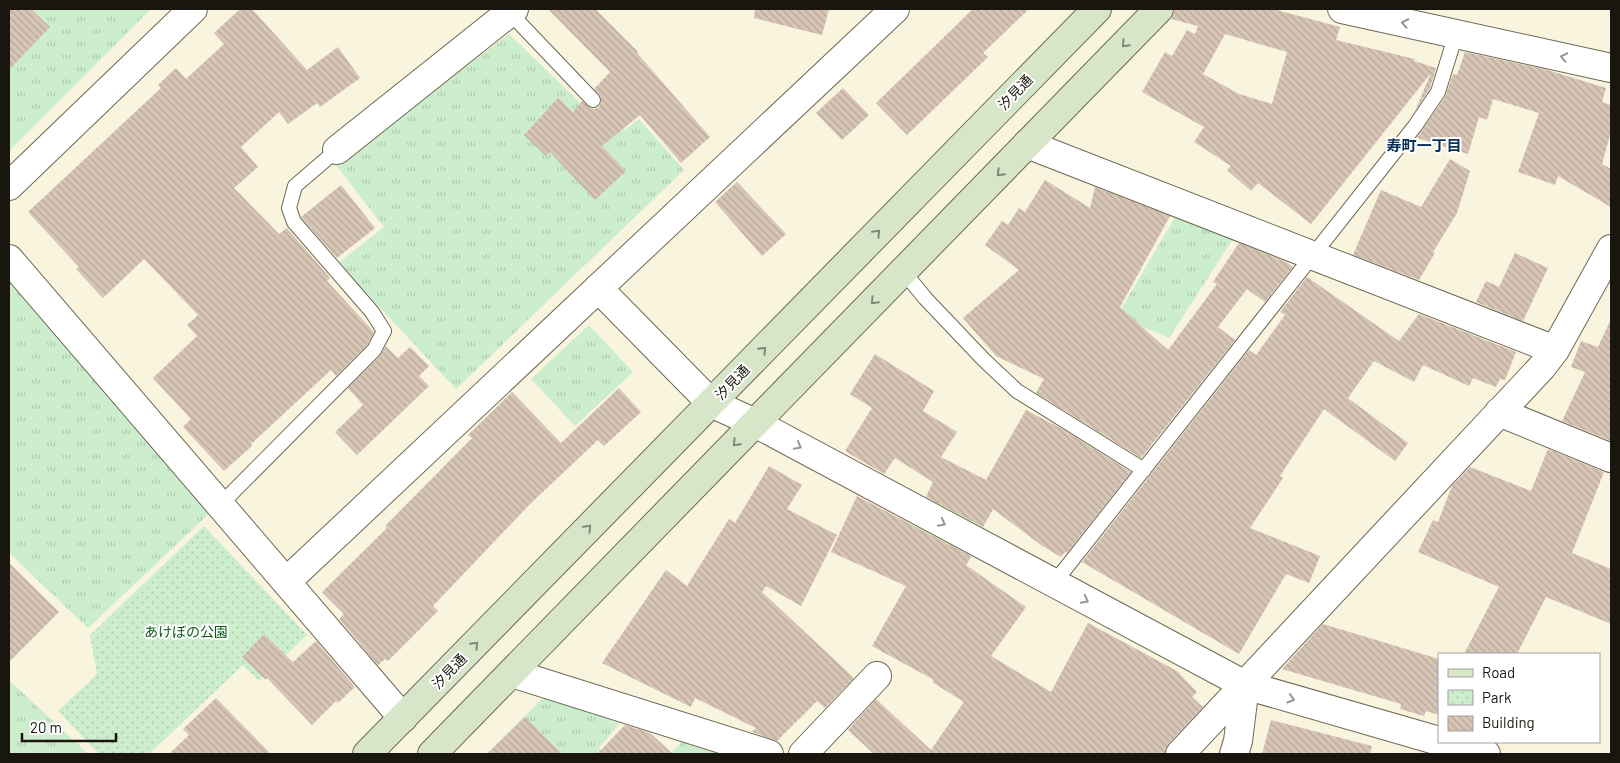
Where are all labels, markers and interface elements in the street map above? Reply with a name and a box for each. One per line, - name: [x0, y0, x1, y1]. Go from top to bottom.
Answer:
- one-way arrow: [1400, 18, 1409, 28]
- one-way arrow: [1122, 38, 1131, 47]
- one-way arrow: [1559, 52, 1568, 63]
- street label: 汐見通: [994, 71, 1036, 113]
- district label: 寿町一丁目: [1386, 136, 1462, 154]
- one-way arrow: [997, 167, 1006, 176]
- one-way arrow: [871, 230, 880, 239]
- one-way arrow: [871, 296, 880, 305]
- one-way arrow: [757, 346, 766, 355]
- street label: 汐見通: [711, 361, 753, 403]
- one-way arrow: [733, 437, 742, 446]
- one-way arrow: [793, 440, 802, 450]
- one-way arrow: [936, 517, 945, 527]
- one-way arrow: [582, 525, 591, 534]
- one-way arrow: [1080, 594, 1089, 604]
- park label: あけぼの公園: [144, 623, 228, 640]
- one-way arrow: [469, 641, 478, 650]
- street label: 汐見通: [428, 650, 470, 692]
- legend: [1438, 653, 1600, 743]
- text: Road: [1482, 663, 1515, 681]
- text: Park: [1482, 688, 1512, 706]
- one-way arrow: [1287, 693, 1295, 703]
- scale bar: [22, 710, 116, 742]
- text: Building: [1482, 713, 1535, 731]
- text: 20 m: [30, 718, 62, 736]

